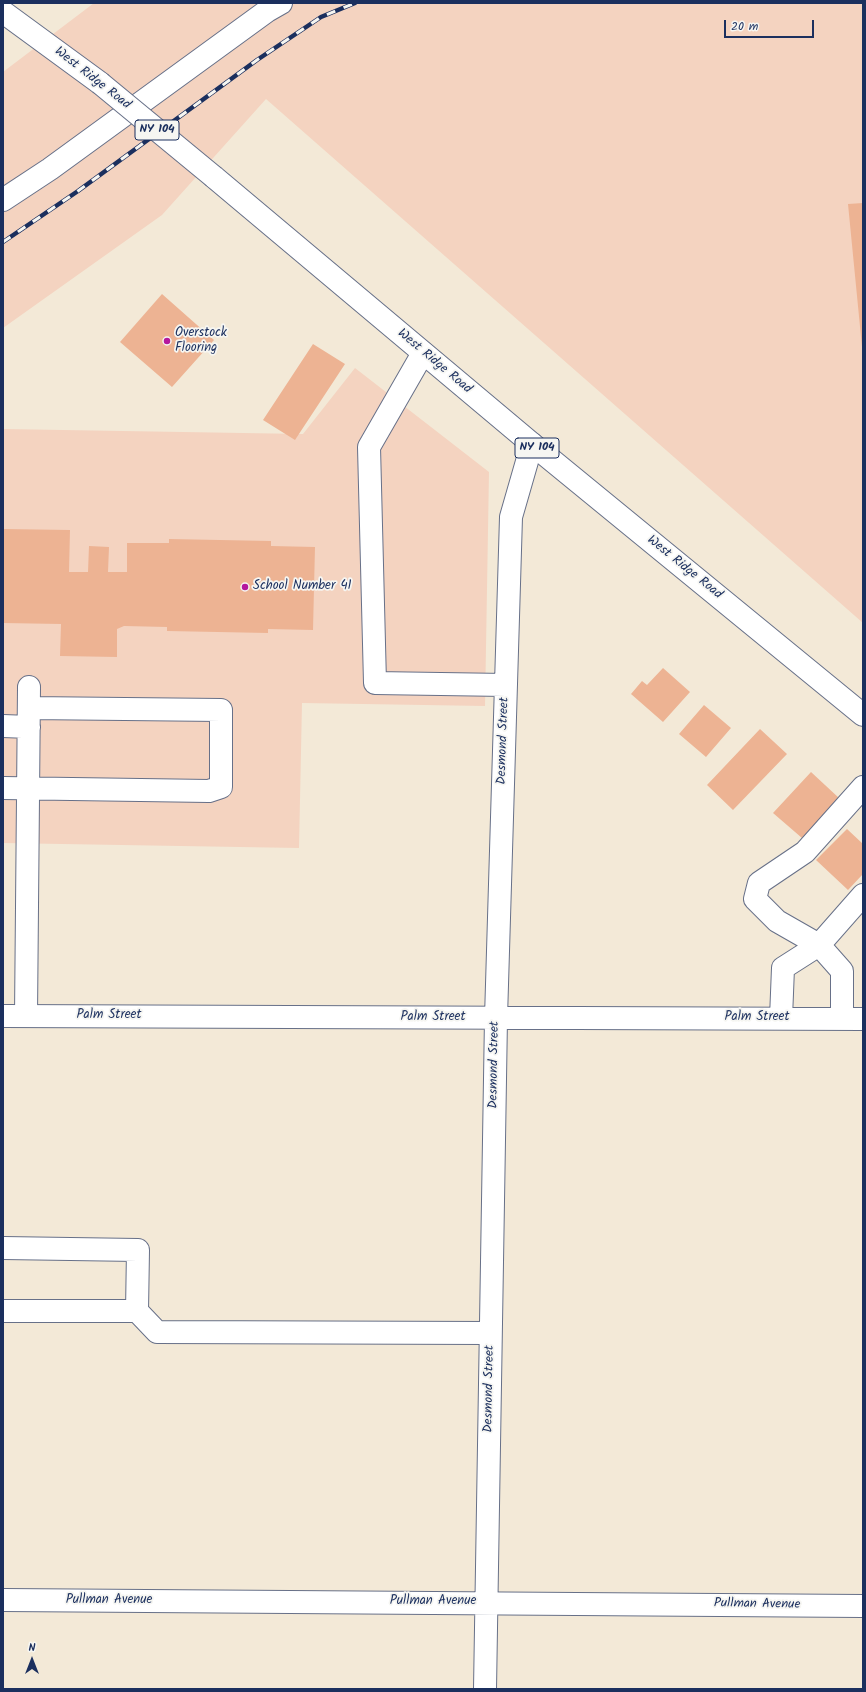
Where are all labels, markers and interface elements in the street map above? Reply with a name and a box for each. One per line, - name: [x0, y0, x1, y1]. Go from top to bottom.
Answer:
- scale bar: [726, 12, 816, 38]
- text: 20 m: [731, 17, 758, 36]
- street label: West Ridge Road: [51, 44, 133, 114]
- road number: NY 104: [135, 120, 179, 140]
- place label: Overstock Flooring: [175, 326, 227, 357]
- street label: West Ridge Road: [394, 326, 474, 398]
- marker: Overstock Flooring: [162, 336, 172, 346]
- road number: NY 104: [515, 438, 559, 458]
- street label: West Ridge Road: [643, 533, 725, 603]
- place label: School Number 41: [253, 579, 352, 595]
- marker: School Number 41: [240, 582, 250, 592]
- street label: Desmond Street: [495, 697, 513, 785]
- street label: Palm Street: [77, 1008, 141, 1024]
- street label: Palm Street: [401, 1010, 465, 1026]
- street label: Palm Street: [725, 1010, 789, 1026]
- street label: Desmond Street: [486, 1021, 504, 1109]
- street label: Desmond Street: [481, 1345, 499, 1433]
- street label: Pullman Avenue: [66, 1593, 152, 1609]
- street label: Pullman Avenue: [390, 1594, 476, 1610]
- street label: Pullman Avenue: [714, 1596, 800, 1614]
- text: N: [29, 1639, 35, 1657]
- north arrow: [12, 1640, 52, 1680]

